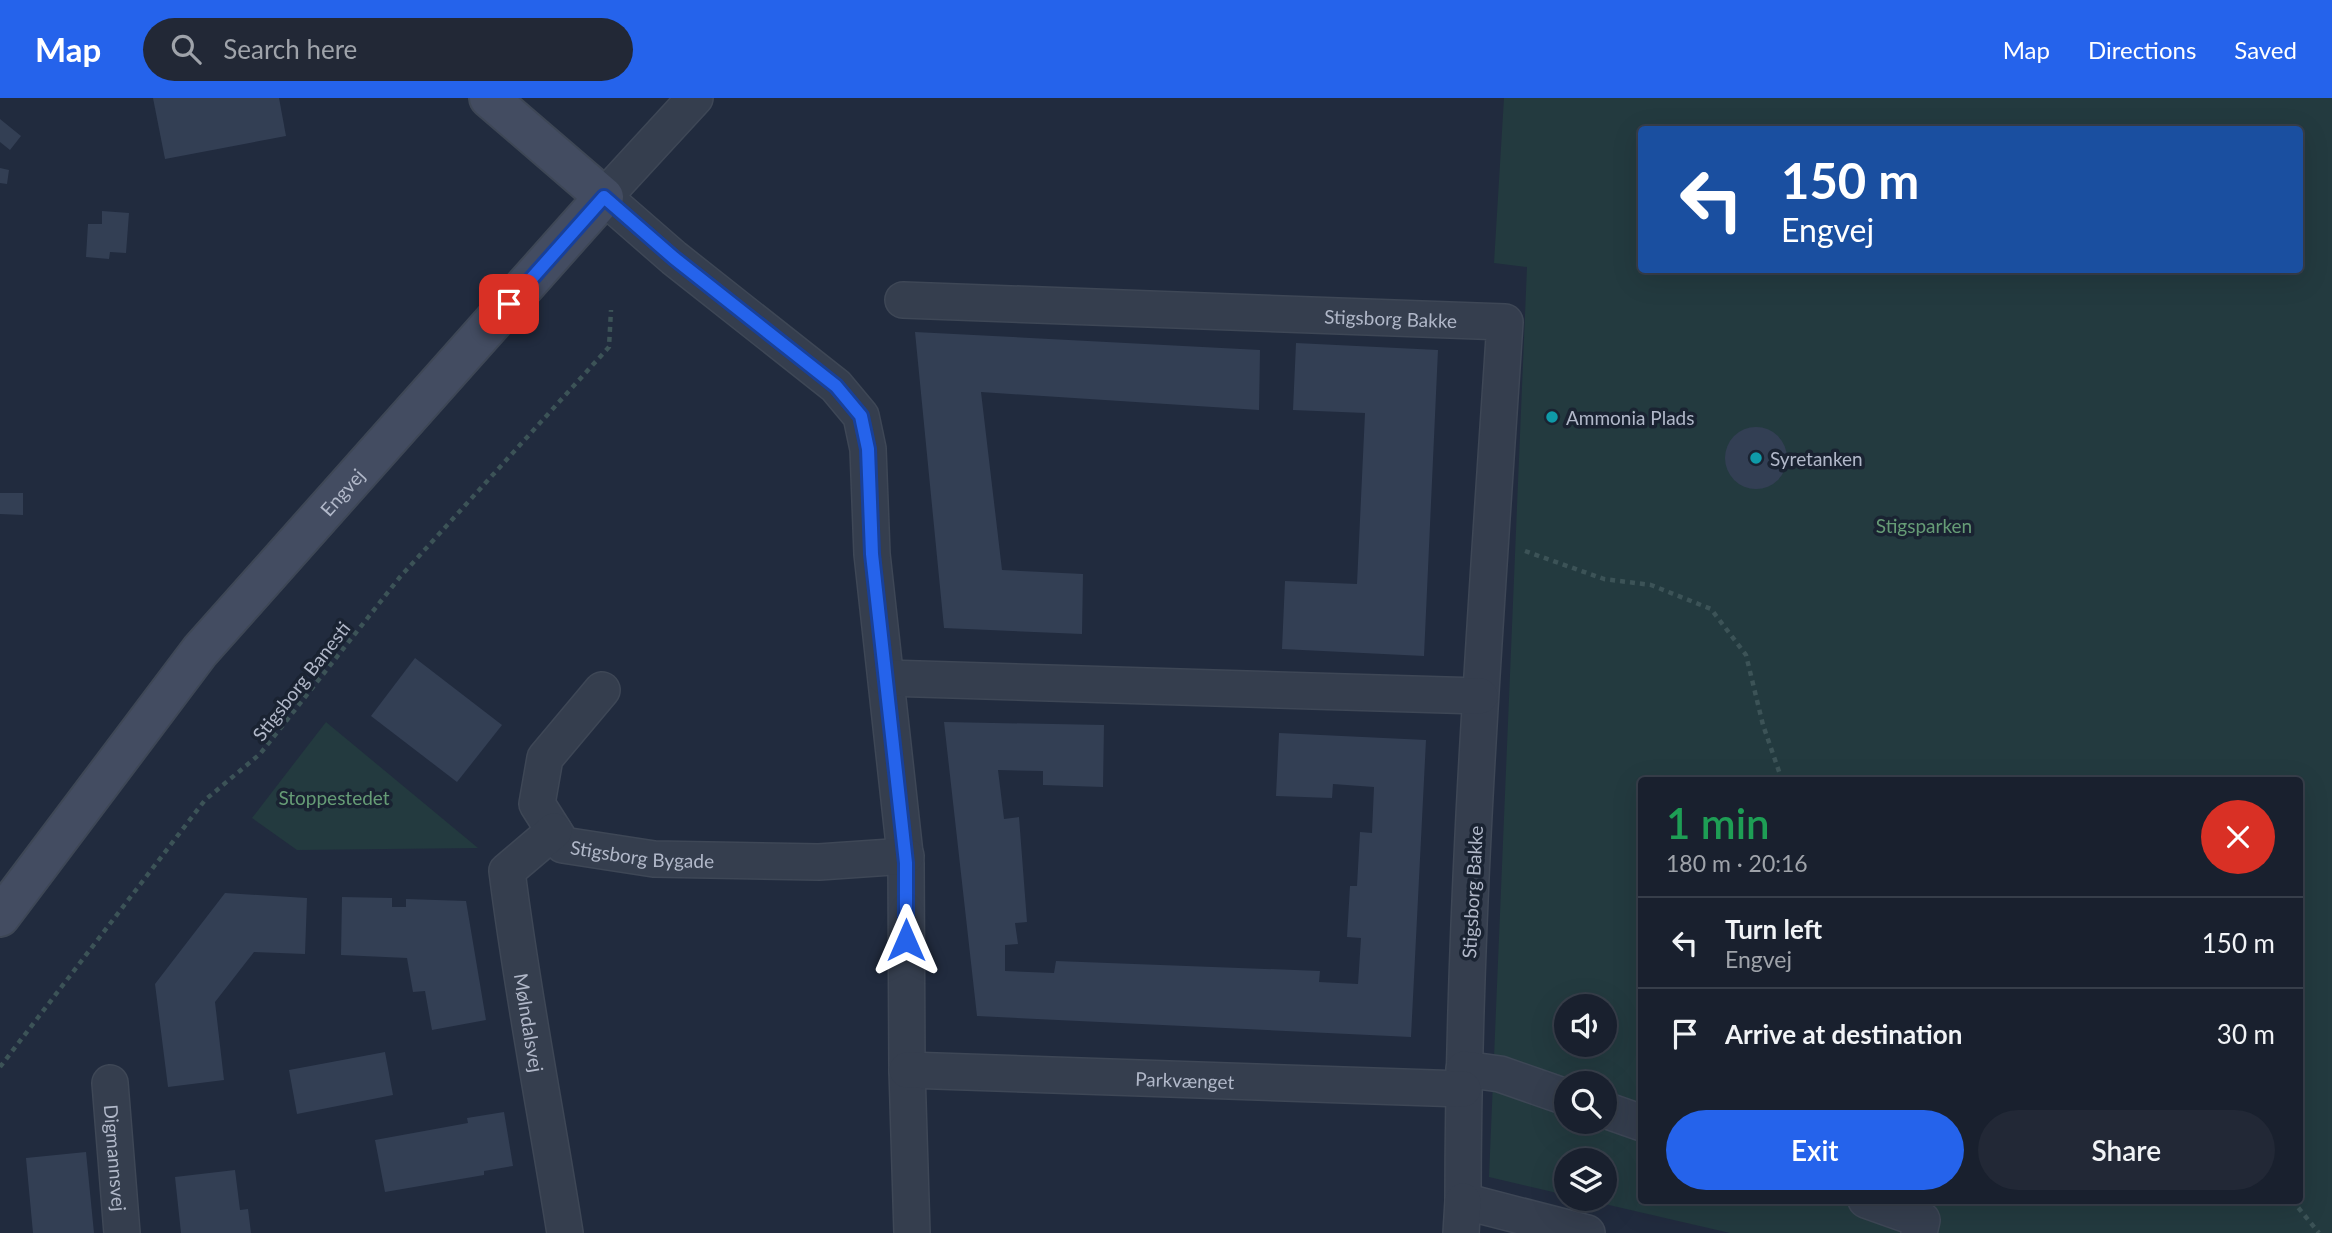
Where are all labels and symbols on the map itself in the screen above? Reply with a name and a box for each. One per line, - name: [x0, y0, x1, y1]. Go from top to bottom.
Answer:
- pin: [479, 274, 539, 334]
- street label: Stigsborg Bakke: [1324, 304, 1458, 332]
- place label: Ammonia Plads: [1566, 406, 1694, 429]
- marker: Ammonia Plads: [1544, 409, 1560, 425]
- place label: Syretanken: [1770, 447, 1863, 470]
- marker: Syretanken: [1748, 450, 1764, 466]
- street label: Engvej: [315, 463, 369, 520]
- park label: Stigsparken: [1876, 514, 1972, 537]
- street label: Stigsborg Banesti: [247, 617, 355, 745]
- park label: Stoppestedet: [278, 786, 390, 809]
- street label: Stigsborg Bakke: [1457, 825, 1487, 959]
- street label: Stigsborg Bygade: [569, 835, 714, 872]
- position arrow: [869, 903, 943, 977]
- street label: Mølndalsvej: [510, 971, 549, 1074]
- street label: Parkvænget: [1135, 1066, 1235, 1093]
- street label: Digmannsvej: [100, 1103, 132, 1212]

